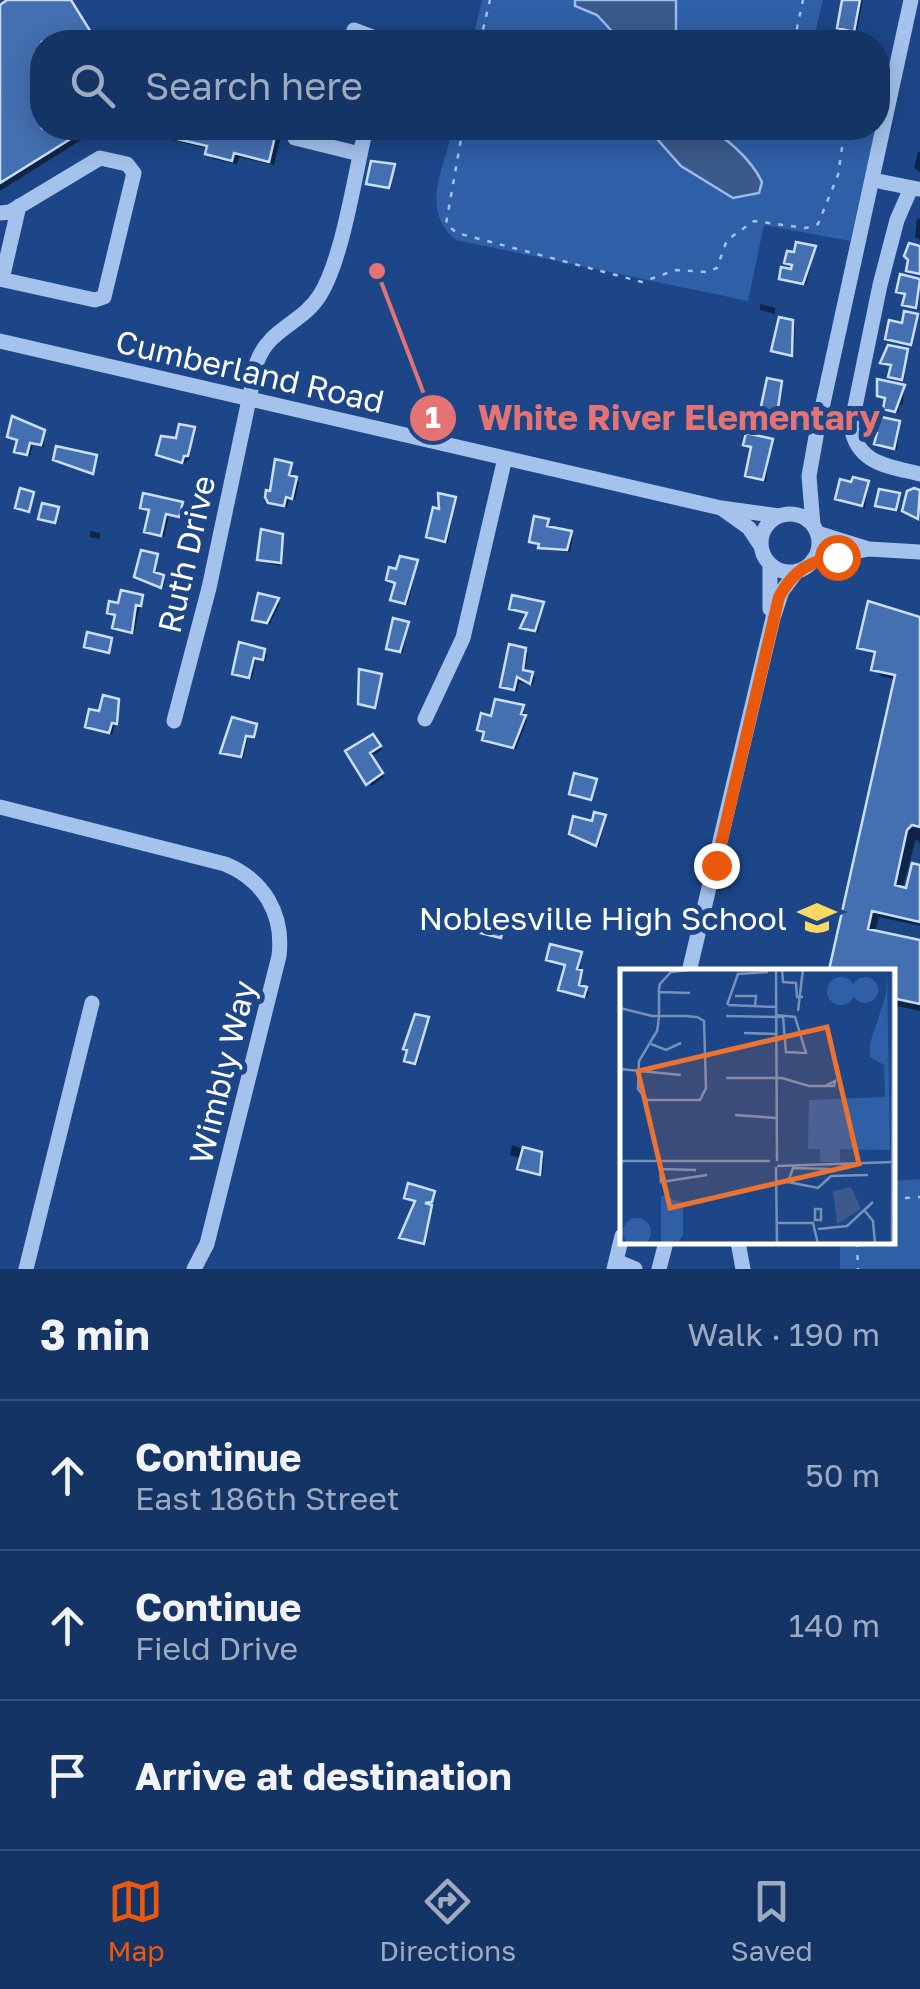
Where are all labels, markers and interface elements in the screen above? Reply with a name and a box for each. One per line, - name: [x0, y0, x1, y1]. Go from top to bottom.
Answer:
- search box: [30, 30, 890, 140]
- icon: search: [65, 58, 120, 113]
- text: Search here: [145, 63, 363, 108]
- street label: Cumberland Road: [112, 322, 388, 420]
- callout: White River Elementary: [408, 385, 901, 450]
- text: White River Elementary: [478, 396, 880, 438]
- text: 1: [425, 399, 441, 435]
- street label: Ruth Drive: [149, 472, 223, 636]
- route start: [815, 535, 861, 581]
- route end: [694, 843, 740, 889]
- school or university icon: Noblesville High School: [796, 897, 838, 939]
- place label: Noblesville High School: [419, 899, 787, 937]
- inset map: [620, 969, 895, 1244]
- street label: Wimbly Way: [181, 976, 263, 1168]
- text: 3 min: [40, 1309, 150, 1359]
- text: Walk · 190 m: [688, 1315, 880, 1353]
- text: Continue: [135, 1434, 301, 1479]
- icon: ahead: [40, 1448, 95, 1503]
- text: 50 m: [805, 1456, 880, 1494]
- text: East 186th Street: [135, 1479, 400, 1517]
- text: Continue: [135, 1584, 301, 1629]
- icon: ahead: [40, 1598, 95, 1653]
- text: 140 m: [789, 1606, 880, 1644]
- text: Field Drive: [135, 1629, 298, 1667]
- icon: arrive: [40, 1748, 95, 1803]
- text: Arrive at destination: [135, 1753, 512, 1798]
- tab: Map: [107, 1874, 165, 1967]
- tab: Directions: [379, 1874, 516, 1967]
- tab: Saved: [731, 1874, 813, 1967]

